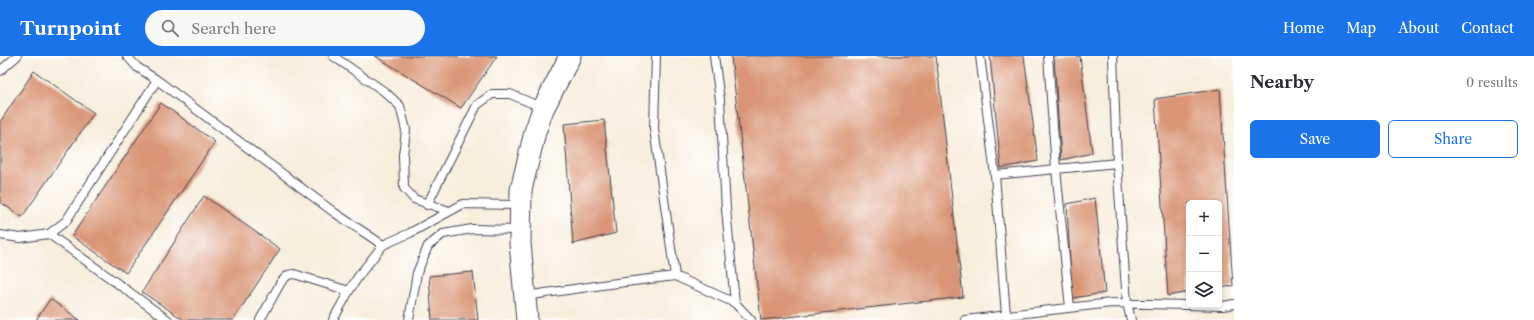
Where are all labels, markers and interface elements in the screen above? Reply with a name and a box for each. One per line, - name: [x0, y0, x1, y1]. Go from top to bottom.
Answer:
- search box: [145, 10, 425, 46]
- text: Turnpoint: [20, 17, 121, 40]
- icon: search: [159, 17, 181, 39]
- text: Search here: [191, 19, 276, 38]
- text: Home: [1283, 19, 1324, 37]
- text: Map: [1346, 19, 1376, 37]
- text: About: [1398, 19, 1439, 37]
- text: Contact: [1461, 19, 1514, 37]
- text: Nearby: [1250, 72, 1314, 92]
- text: 0 results: [1466, 74, 1518, 90]
- button: Save: [1250, 120, 1380, 158]
- button: Share: [1388, 120, 1518, 158]
- map controls: [1186, 200, 1222, 308]
- button: +: [1186, 200, 1222, 236]
- button: −: [1186, 236, 1222, 272]
- button: layers: [1186, 272, 1222, 308]

